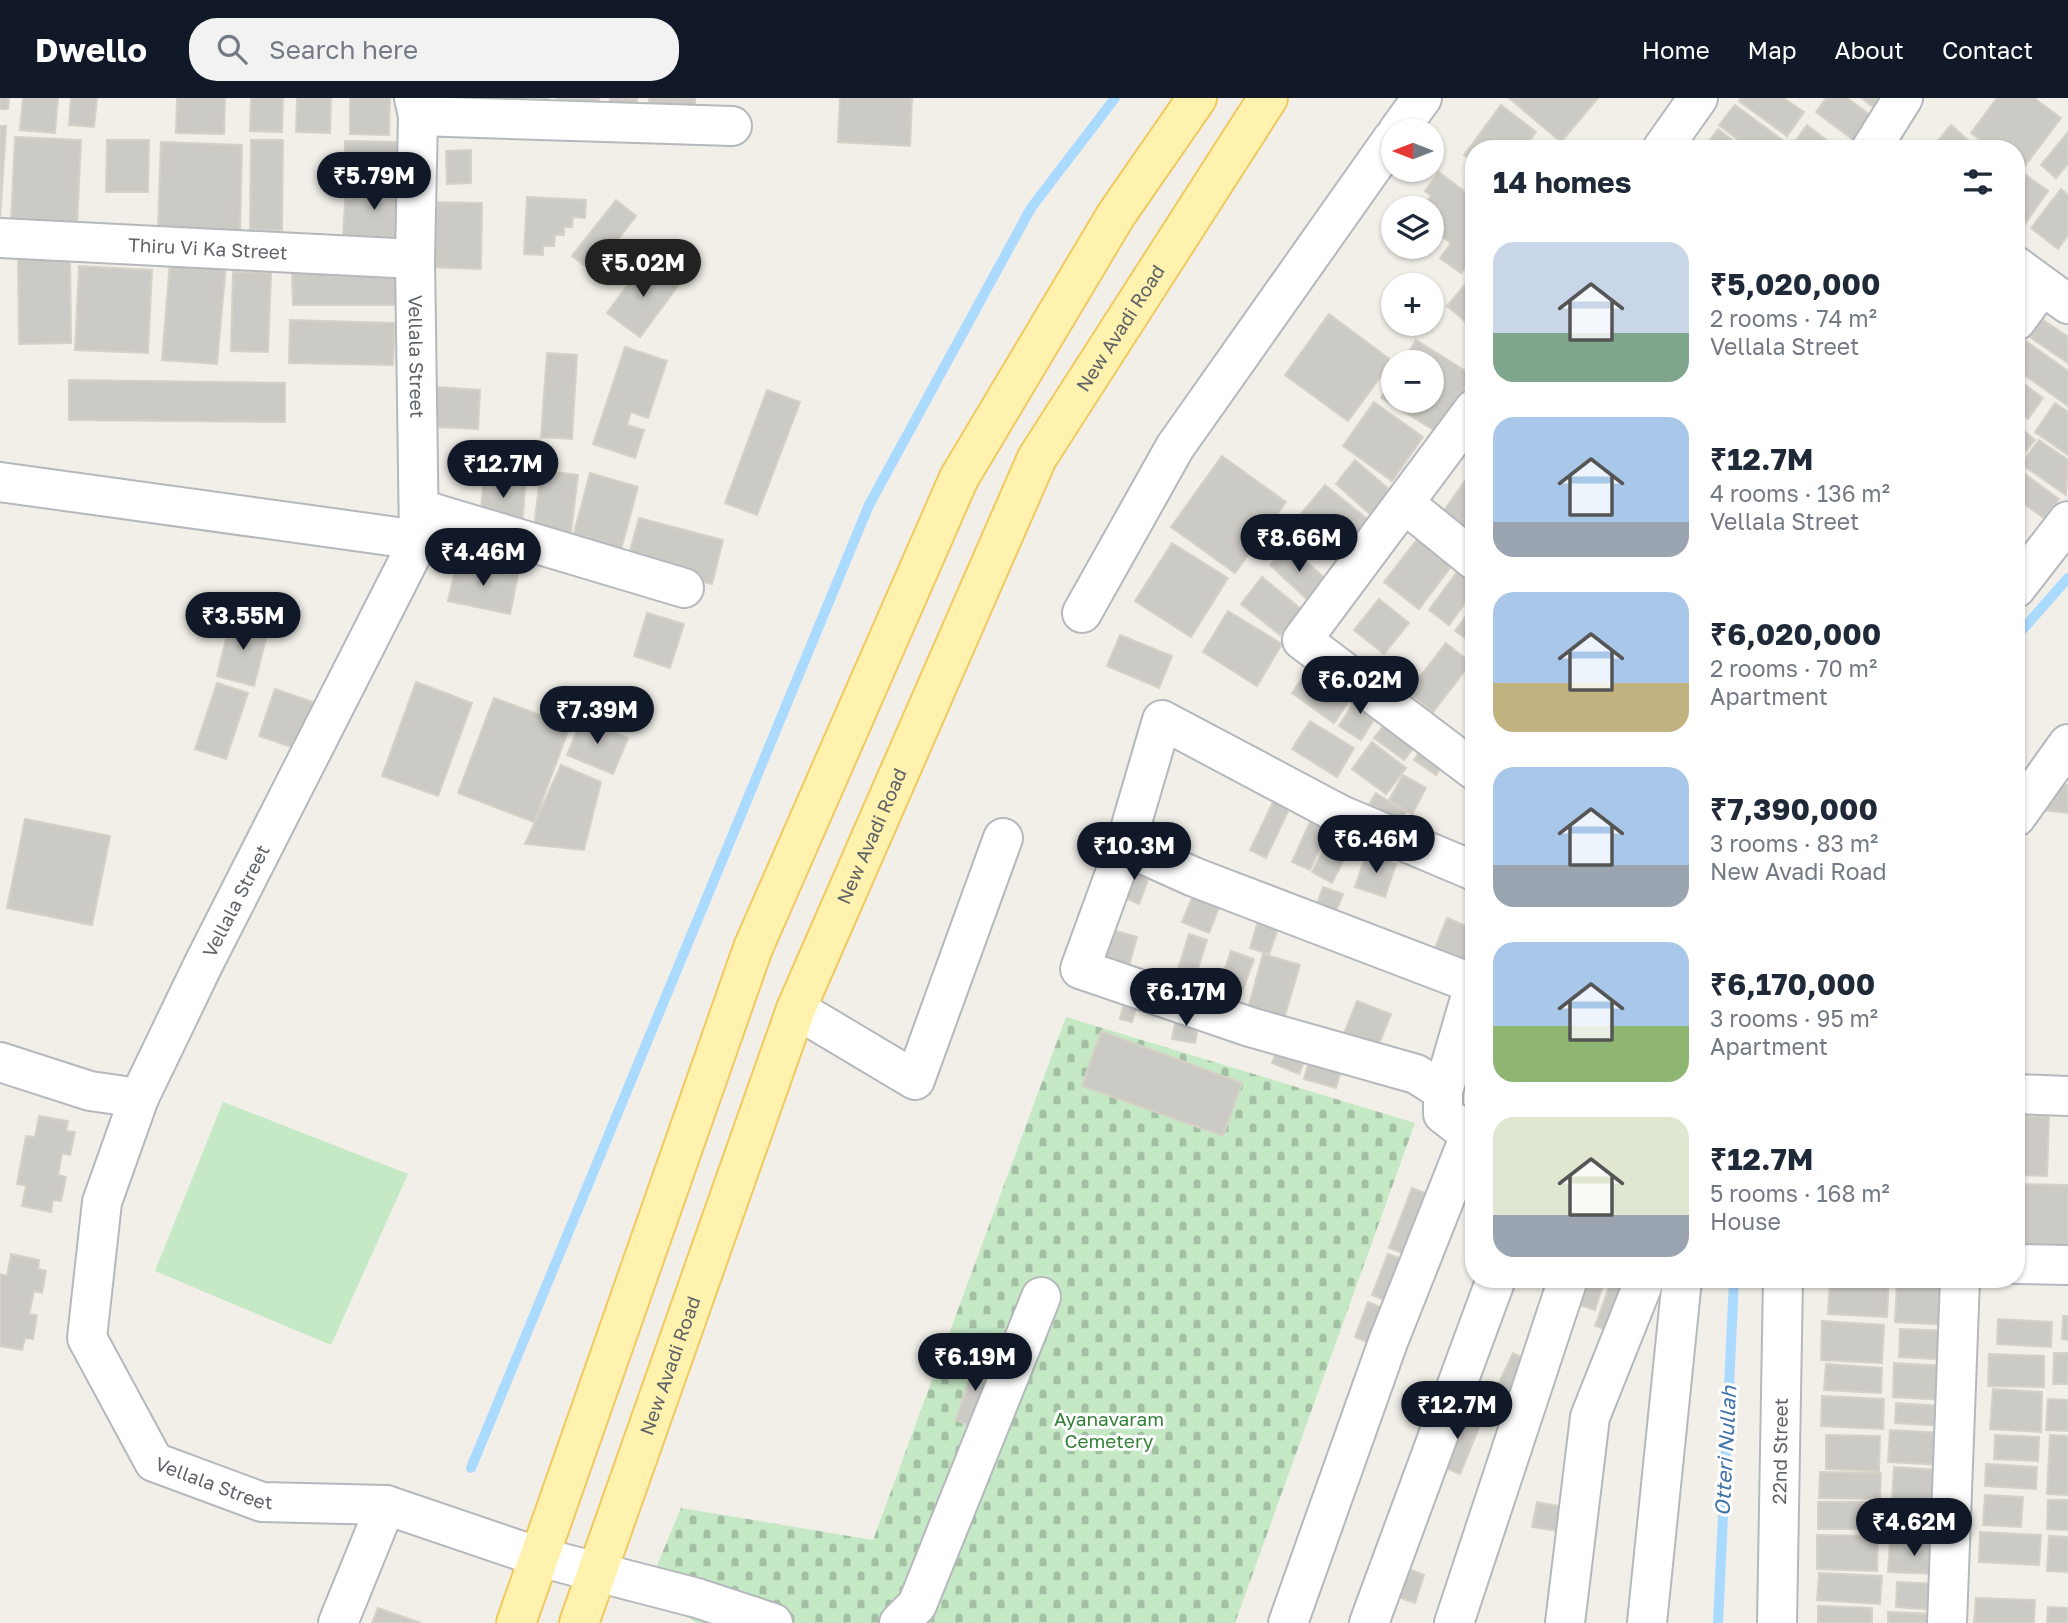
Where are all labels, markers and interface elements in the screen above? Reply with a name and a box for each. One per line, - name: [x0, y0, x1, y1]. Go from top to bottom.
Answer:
- search box: [189, 18, 679, 81]
- text: Dwello: [35, 30, 147, 69]
- icon: search: [213, 30, 251, 68]
- text: Search here: [269, 34, 418, 65]
- text: Home: [1642, 35, 1710, 64]
- text: Map: [1748, 35, 1797, 64]
- text: About: [1835, 35, 1904, 64]
- text: Contact: [1942, 35, 2033, 64]
- north arrow: [1381, 119, 1444, 182]
- map controls: [1381, 119, 1444, 413]
- pin: ₹5.79M: [317, 152, 431, 212]
- text: ₹5.79M: [333, 161, 415, 189]
- icon: filters: [1959, 163, 1997, 201]
- text: 14 homes: [1493, 164, 1632, 200]
- button: layers: [1381, 196, 1444, 259]
- street label: Thiru Vi Ka Street: [127, 232, 288, 264]
- pin: ₹5.02M: [586, 240, 700, 299]
- text: ₹5.02M: [601, 248, 685, 276]
- street label: New Avadi Road: [1071, 260, 1169, 395]
- text: ₹5,020,000: [1710, 266, 1880, 302]
- icon: home: [1549, 270, 1633, 354]
- button: +: [1381, 273, 1444, 336]
- street label: Vellala Street: [405, 295, 429, 418]
- text: 2 rooms · 74 m²: [1710, 304, 1877, 332]
- text: Vellala Street: [1710, 332, 1859, 360]
- button: −: [1381, 350, 1444, 413]
- pin: ₹12.7M: [446, 440, 560, 500]
- text: ₹12.7M: [1710, 441, 1814, 477]
- icon: home: [1549, 445, 1633, 529]
- text: ₹12.7M: [463, 449, 543, 477]
- text: 4 rooms · 136 m²: [1710, 479, 1890, 507]
- text: Vellala Street: [1710, 507, 1859, 535]
- pin: ₹8.66M: [1242, 514, 1356, 574]
- text: ₹8.66M: [1257, 523, 1341, 551]
- pin: ₹4.46M: [426, 528, 540, 588]
- text: ₹4.46M: [441, 537, 525, 565]
- pin: ₹3.55M: [186, 592, 300, 652]
- text: ₹3.55M: [201, 601, 285, 629]
- text: ₹6,020,000: [1710, 616, 1881, 652]
- icon: home: [1549, 620, 1633, 704]
- text: 2 rooms · 70 m²: [1710, 654, 1877, 682]
- pin: ₹6.02M: [1303, 656, 1417, 716]
- text: ₹6.02M: [1318, 665, 1402, 693]
- text: Apartment: [1710, 682, 1828, 710]
- pin: ₹7.39M: [540, 686, 654, 746]
- text: ₹7.39M: [556, 695, 638, 723]
- street label: New Avadi Road: [831, 764, 911, 907]
- text: ₹7,390,000: [1710, 791, 1878, 827]
- icon: home: [1549, 795, 1633, 879]
- pin: ₹6.46M: [1319, 816, 1433, 875]
- pin: ₹10.3M: [1077, 822, 1191, 882]
- text: ₹6.46M: [1334, 824, 1418, 852]
- text: 3 rooms · 83 m²: [1710, 829, 1878, 857]
- text: ₹10.3M: [1093, 831, 1175, 859]
- street label: Vellala Street: [197, 841, 274, 961]
- text: New Avadi Road: [1710, 857, 1887, 885]
- text: ₹6,170,000: [1710, 966, 1875, 1002]
- pin: ₹6.17M: [1129, 968, 1243, 1028]
- icon: home: [1549, 970, 1633, 1054]
- text: ₹6.17M: [1146, 977, 1226, 1005]
- text: 3 rooms · 95 m²: [1710, 1004, 1878, 1032]
- text: Apartment: [1710, 1032, 1828, 1060]
- text: ₹12.7M: [1710, 1141, 1814, 1177]
- icon: home: [1549, 1145, 1633, 1229]
- text: 5 rooms · 168 m²: [1710, 1179, 1890, 1207]
- text: House: [1710, 1207, 1781, 1235]
- street label: New Avadi Road: [634, 1293, 705, 1438]
- pin: ₹6.19M: [918, 1334, 1032, 1393]
- text: ₹6.19M: [934, 1342, 1016, 1370]
- pin: ₹12.7M: [1400, 1382, 1514, 1441]
- water label: Otteri Nullah: [1709, 1384, 1741, 1517]
- text: ₹12.7M: [1417, 1390, 1497, 1418]
- street label: 22nd Street: [1767, 1398, 1792, 1504]
- park label: Ayanavaram Cemetery: [1054, 1407, 1164, 1452]
- street label: Vellala Street: [152, 1452, 273, 1513]
- pin: ₹4.62M: [1857, 1498, 1971, 1558]
- text: ₹4.62M: [1872, 1507, 1956, 1535]

